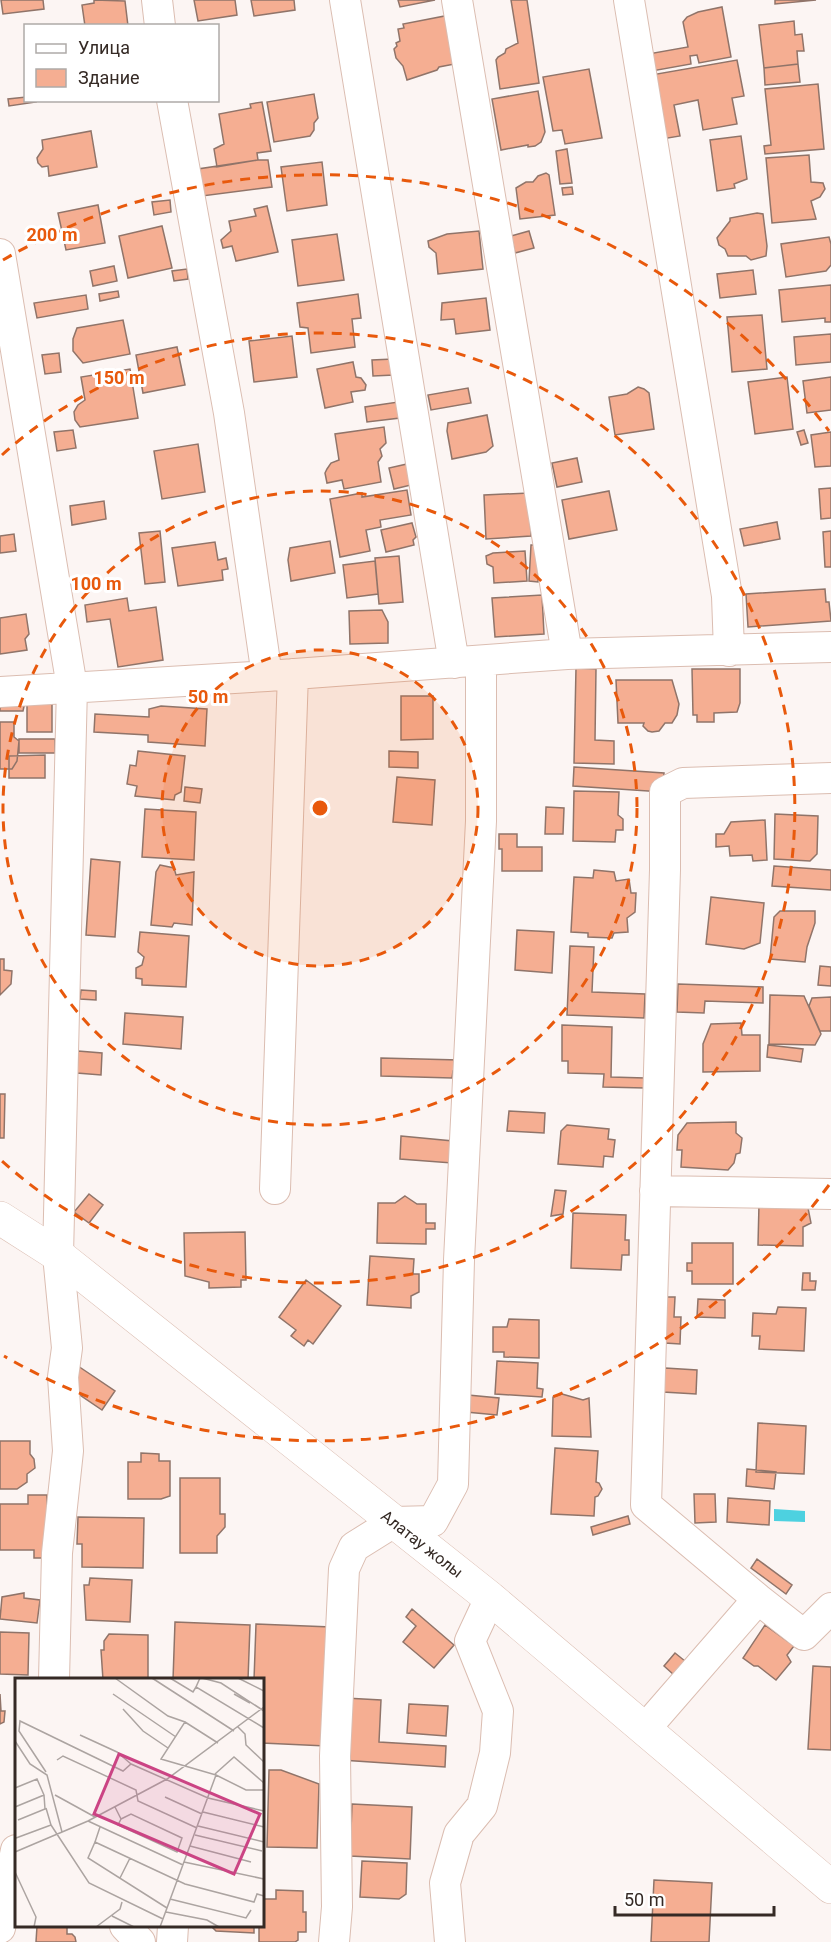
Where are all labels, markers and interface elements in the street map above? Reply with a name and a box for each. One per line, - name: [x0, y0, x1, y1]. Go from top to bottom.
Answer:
- legend: [24, 24, 219, 102]
- text: Улица: [78, 37, 130, 58]
- text: Здание: [78, 67, 140, 88]
- text: 200 m: [26, 224, 78, 245]
- text: 150 m: [93, 367, 145, 388]
- text: 100 m: [70, 573, 122, 594]
- text: 50 m: [188, 686, 228, 707]
- centre of rings: [310, 798, 330, 818]
- street label: Алатау жолы: [377, 1506, 467, 1582]
- inset map: [15, 1678, 264, 1927]
- scale bar: [615, 1879, 774, 1917]
- text: 50 m: [624, 1889, 664, 1910]

